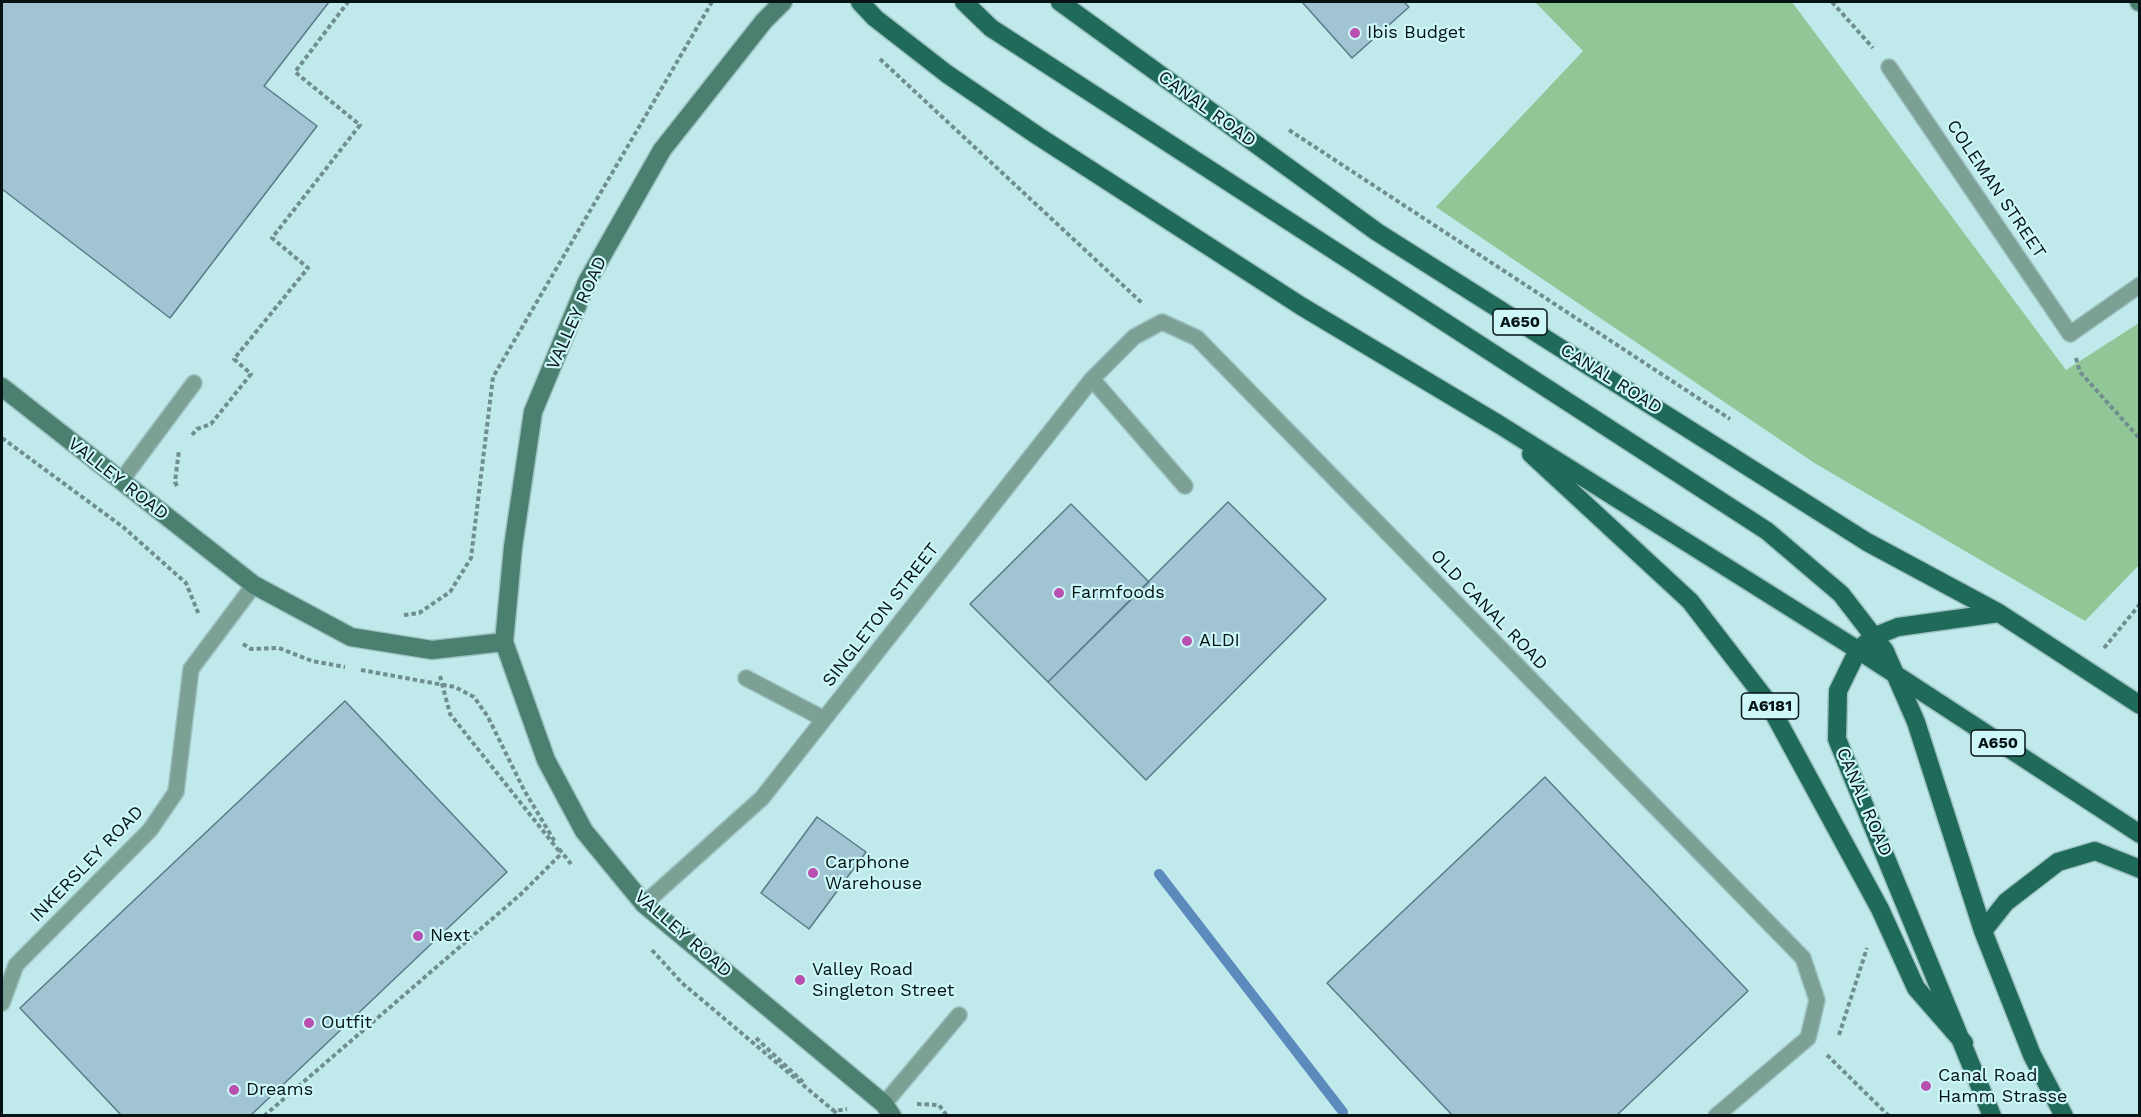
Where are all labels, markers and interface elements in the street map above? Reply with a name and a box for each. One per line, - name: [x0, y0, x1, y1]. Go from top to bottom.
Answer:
- place label: Ibis Budget: [1367, 22, 1465, 44]
- marker: Ibis Budget: [1348, 26, 1362, 40]
- street label: CANAL ROAD: [1154, 66, 1260, 152]
- street label: COLEMAN STREET: [1942, 116, 2050, 262]
- street label: VALLEY ROAD: [542, 253, 612, 373]
- road number: A650: [1493, 309, 1547, 335]
- street label: CANAL ROAD: [1556, 339, 1666, 419]
- street label: VALLEY ROAD: [63, 433, 173, 525]
- street label: SINGLETON STREET: [818, 539, 944, 691]
- street label: OLD CANAL ROAD: [1426, 545, 1552, 675]
- place label: Farmfoods: [1071, 582, 1165, 604]
- marker: Farmfoods: [1052, 586, 1066, 600]
- place label: ALDI: [1199, 630, 1240, 652]
- marker: ALDI: [1180, 634, 1194, 648]
- road number: A6181: [1742, 693, 1798, 719]
- road number: A650: [1971, 730, 2025, 756]
- street label: CANAL ROAD: [1831, 744, 1897, 860]
- street label: INKERSLEY ROAD: [26, 801, 148, 927]
- place label: Carphone Warehouse: [825, 852, 922, 894]
- marker: Carphone Warehouse: [806, 866, 820, 880]
- street label: VALLEY ROAD: [630, 886, 736, 982]
- place label: Next: [430, 925, 470, 947]
- marker: Next: [411, 929, 425, 943]
- place label: Valley Road Singleton Street: [812, 959, 954, 1002]
- marker: Valley Road Singleton Street: [793, 973, 807, 987]
- place label: Outfit: [321, 1012, 372, 1034]
- marker: Outfit: [302, 1016, 316, 1030]
- place label: Canal Road Hamm Strasse: [1938, 1065, 2067, 1108]
- place label: Dreams: [246, 1079, 313, 1101]
- marker: Canal Road Hamm Strasse: [1919, 1079, 1933, 1093]
- marker: Dreams: [227, 1083, 241, 1097]

